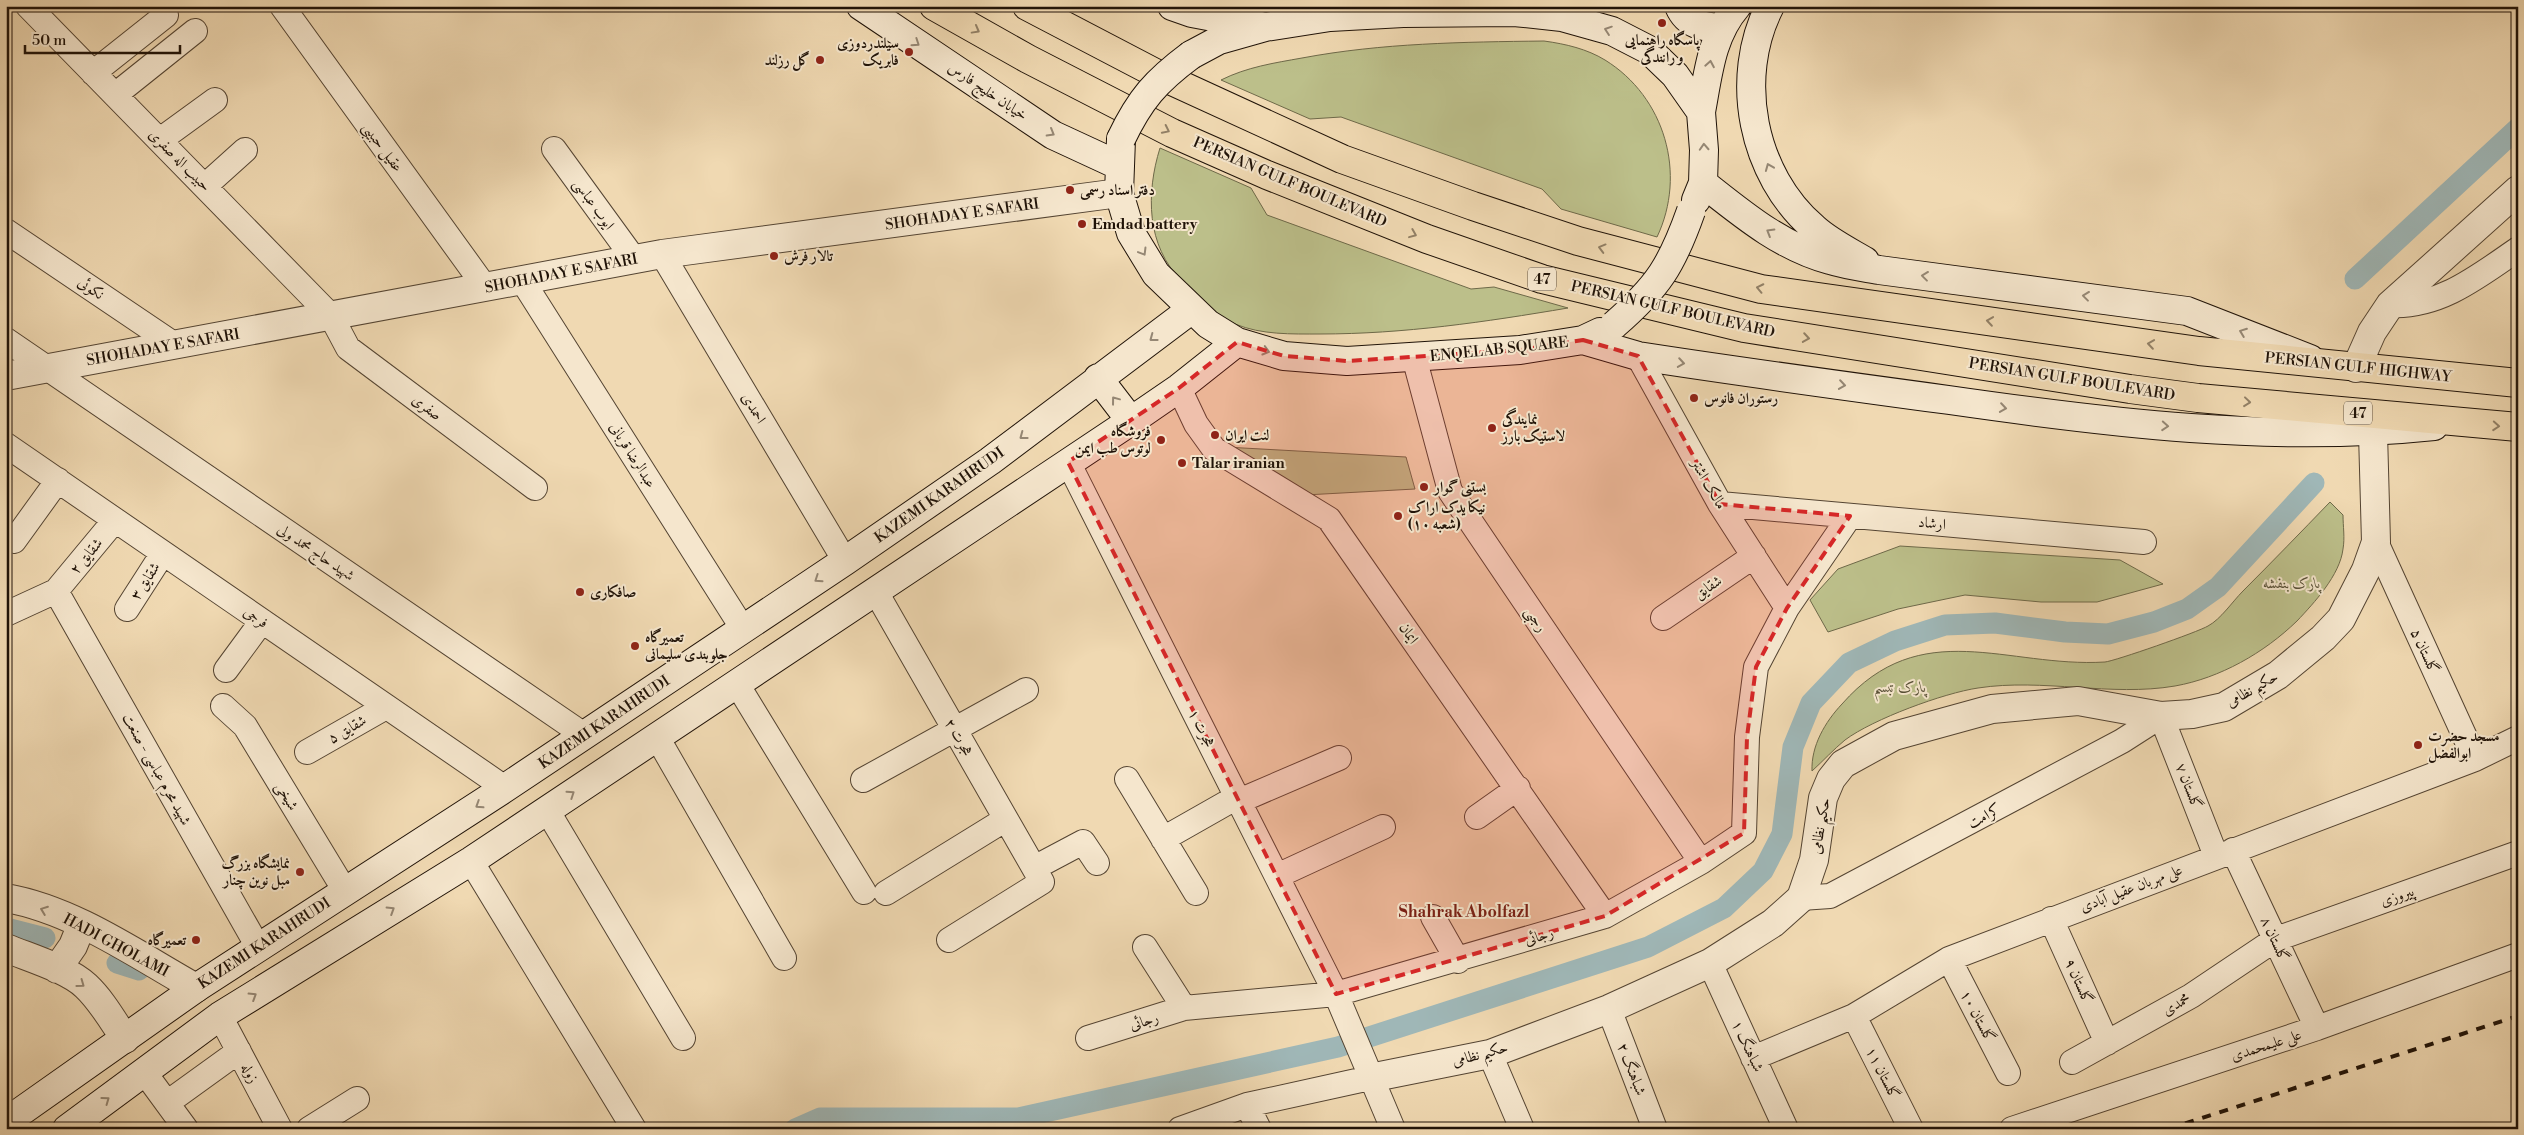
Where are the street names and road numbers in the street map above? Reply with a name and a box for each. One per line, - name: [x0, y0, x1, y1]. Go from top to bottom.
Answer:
- street label: خیابان خلیج فارس: [942, 58, 1031, 128]
- street label: عقیل حبیبی: [356, 119, 407, 177]
- street label: حبیب اله صفری: [144, 125, 215, 196]
- street label: PERSIAN GULF BOULEVARD: [1190, 133, 1390, 232]
- street label: ایوب عباسی: [568, 175, 619, 234]
- street label: SHOHADAY E SAFARI: [884, 194, 1041, 235]
- street label: SHOHADAY E SAFARI: [483, 249, 640, 298]
- road number: 47: [1528, 268, 1556, 290]
- street label: نکوئی: [74, 273, 108, 304]
- street label: PERSIAN GULF BOULEVARD: [1569, 277, 1777, 342]
- street label: SHOHADAY E SAFARI: [85, 325, 242, 370]
- street label: ENQELAB SQUARE: [1429, 333, 1569, 366]
- street label: PERSIAN GULF HIGHWAY: [2264, 348, 2453, 387]
- street label: PERSIAN GULF BOULEVARD: [1967, 354, 2177, 405]
- street label: احمدی: [737, 389, 770, 427]
- street label: صفری: [408, 390, 445, 425]
- road number: 47: [2344, 402, 2372, 424]
- street label: عبدالرضا قربانی: [605, 419, 660, 492]
- street label: KAZEMI KARAHRUDI: [871, 443, 1008, 547]
- street label: مالک اشتر: [1686, 454, 1730, 513]
- street label: ارشاد: [1917, 513, 1947, 534]
- street label: شهید حاج محمد ولی: [272, 520, 358, 588]
- street label: شقایق ۲: [66, 534, 107, 578]
- street label: شقایق ۳: [126, 559, 165, 604]
- street label: شقایق: [1691, 571, 1726, 604]
- street label: فرجی: [240, 602, 272, 633]
- street label: رجبی: [1519, 603, 1551, 637]
- street label: ایمان: [1395, 619, 1423, 648]
- street label: گلستان ۵: [2406, 626, 2443, 677]
- street label: حکیم نظامی: [2223, 667, 2284, 716]
- street label: KAZEMI KARAHRUDI: [535, 671, 674, 773]
- street label: هجرت ۱: [1184, 706, 1219, 751]
- street label: شهید محرم عباسی - صنعت: [115, 710, 195, 830]
- street label: شقایق ۵: [325, 711, 370, 748]
- street label: هجرت ۲: [940, 715, 977, 760]
- street label: گلستان ۷: [2171, 760, 2206, 812]
- street label: شیخی: [270, 778, 302, 815]
- street label: حکیم نظامی: [1806, 796, 1840, 857]
- street label: کرامت: [1964, 800, 2004, 833]
- street label: علی مهربان عقیل آبادی: [2077, 860, 2186, 918]
- street label: پیروزی: [2378, 881, 2418, 912]
- street label: KAZEMI KARAHRUDI: [194, 893, 334, 993]
- street label: HADI GHOLAMI: [60, 910, 172, 981]
- street label: گلستان ۸: [2256, 914, 2293, 965]
- street label: رجائی: [1522, 923, 1556, 950]
- street label: گلستان ۹: [2060, 956, 2097, 1007]
- street label: گلستان ۱۰: [1956, 987, 1999, 1046]
- street label: محمدی: [2159, 989, 2194, 1020]
- street label: رجائی: [1127, 1008, 1161, 1035]
- street label: شباهنگ ۱: [1727, 1017, 1769, 1075]
- street label: علی علیمحمدی: [2229, 1025, 2304, 1067]
- street label: حکیم نظامی: [1450, 1038, 1511, 1076]
- street label: شباهنگ ۲: [1613, 1040, 1651, 1098]
- street label: گلستان ۱۱: [1861, 1044, 1904, 1103]
- street label: زوله: [236, 1060, 263, 1087]

